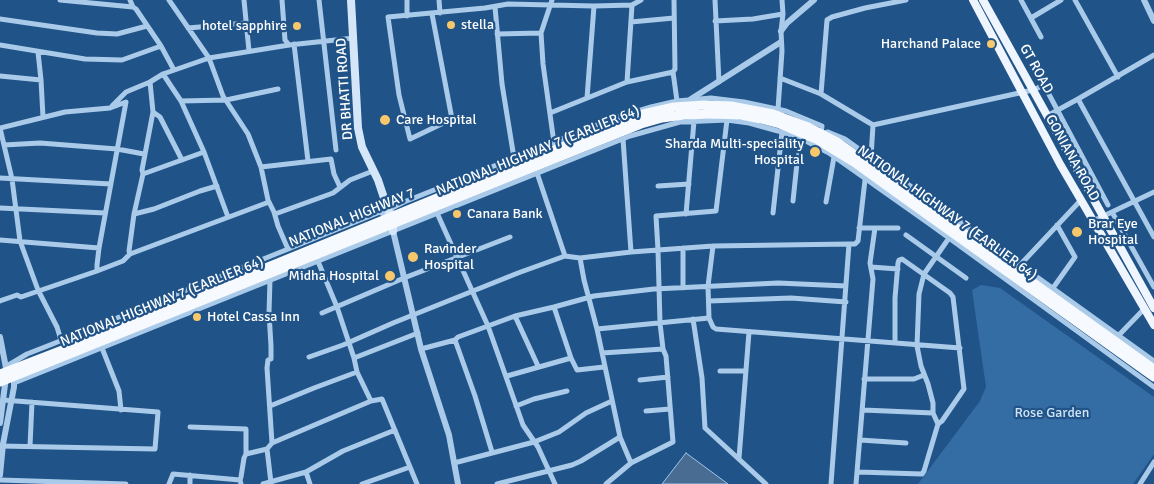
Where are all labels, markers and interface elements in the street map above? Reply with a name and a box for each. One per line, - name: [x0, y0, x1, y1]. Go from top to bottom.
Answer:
- place label: stella: [461, 17, 494, 33]
- place label: hotel sapphire: [202, 18, 287, 34]
- marker: stella: [445, 19, 457, 31]
- marker: hotel sapphire: [291, 20, 303, 32]
- place label: Harchand Palace: [881, 36, 981, 52]
- street label: DR BHATTI ROAD: [333, 37, 357, 141]
- marker: Harchand Palace: [985, 38, 997, 50]
- street label: GT ROAD: [1016, 41, 1056, 97]
- street label: NATIONAL HIGHWAY 7 (EARLIER 64): [434, 102, 642, 200]
- place label: Care Hospital: [396, 112, 477, 128]
- street label: GONIANA ROAD: [1041, 112, 1103, 204]
- marker: Care Hospital: [378, 113, 392, 127]
- place label: Sharda Multi-speciality Hospital: [665, 136, 804, 168]
- street label: NATIONAL HIGHWAY 7 (EARLIER 64): [854, 142, 1040, 284]
- marker: Sharda Multi-speciality Hospital: [808, 145, 822, 159]
- street label: NATIONAL HIGHWAY 7: [286, 185, 418, 251]
- place label: Canara Bank: [467, 206, 543, 222]
- marker: Canara Bank: [451, 208, 463, 220]
- place label: Brar Eye Hospital: [1088, 216, 1138, 248]
- marker: Brar Eye Hospital: [1070, 225, 1084, 239]
- place label: Ravinder Hospital: [424, 241, 476, 274]
- marker: Ravinder Hospital: [406, 250, 420, 264]
- street label: NATIONAL HIGHWAY 7 (EARLIER 64): [58, 253, 266, 351]
- place label: Midha Hospital: [289, 268, 379, 284]
- marker: Midha Hospital: [383, 269, 397, 283]
- place label: Hotel Cassa Inn: [207, 309, 300, 325]
- marker: Hotel Cassa Inn: [191, 311, 203, 323]
- park label: Rose Garden: [1015, 405, 1089, 421]

